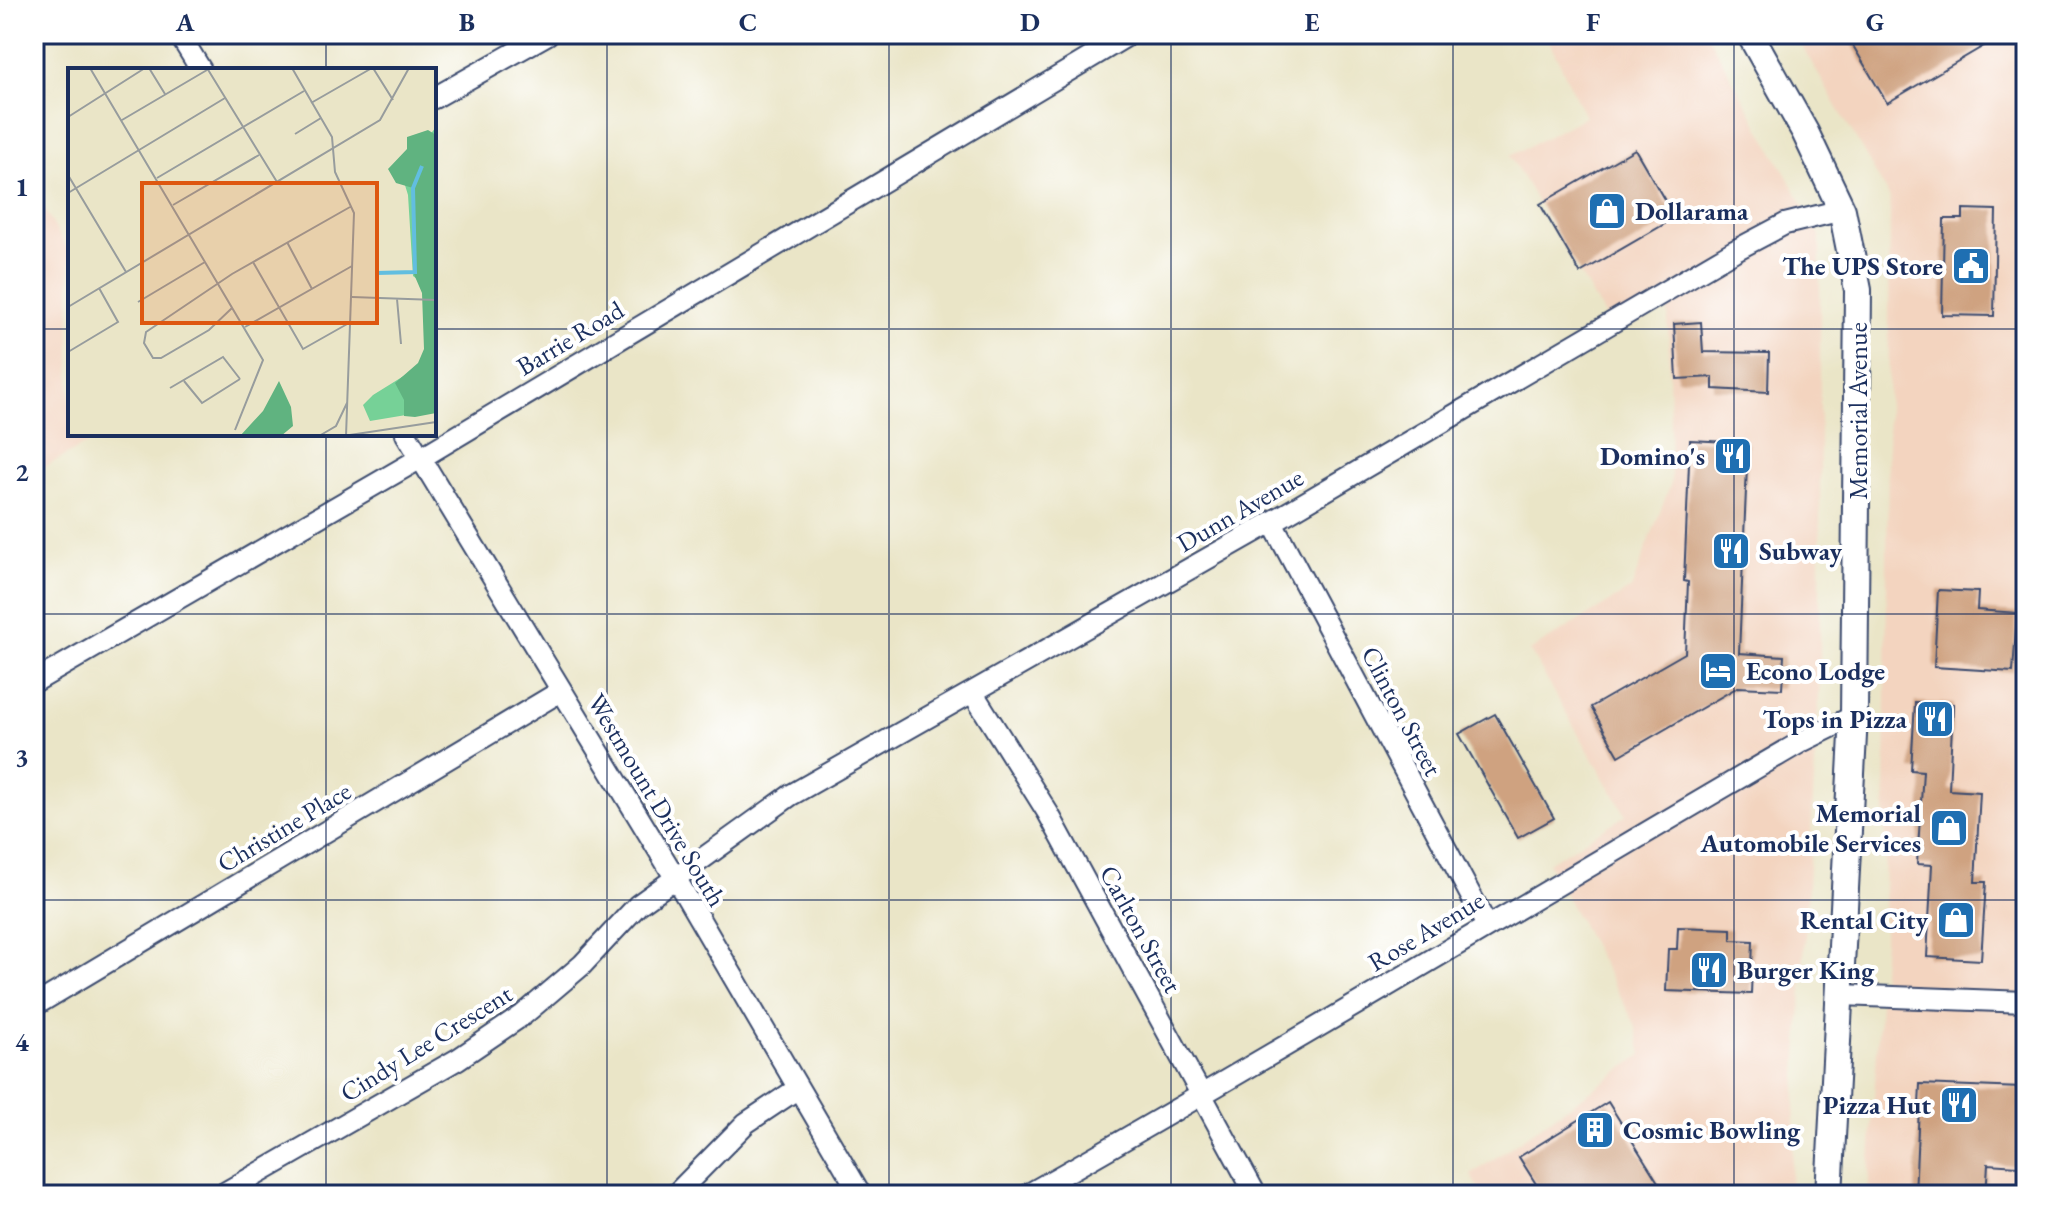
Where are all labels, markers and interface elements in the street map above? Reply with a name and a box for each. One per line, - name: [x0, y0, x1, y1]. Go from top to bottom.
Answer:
- text: A: [175, 5, 195, 39]
- text: B: [459, 5, 475, 39]
- text: C: [739, 5, 757, 39]
- text: D: [1020, 5, 1040, 39]
- text: E: [1305, 5, 1320, 39]
- text: F: [1586, 5, 1600, 39]
- text: G: [1866, 5, 1885, 39]
- inset map: [68, 68, 436, 436]
- text: 1: [15, 170, 29, 204]
- shop icon: Dollarama: [1586, 190, 1628, 232]
- place label: Dollarama: [1635, 194, 1749, 228]
- public building icon: The UPS Store: [1950, 245, 1992, 287]
- place label: The UPS Store: [1782, 249, 1943, 283]
- street label: Barrie Road: [510, 292, 631, 383]
- street label: Memorial Avenue: [1841, 322, 1875, 500]
- restaurant icon: Domino's: [1712, 435, 1754, 477]
- place label: Domino's: [1600, 439, 1705, 473]
- text: 2: [15, 455, 29, 489]
- street label: Dunn Avenue: [1171, 460, 1309, 560]
- restaurant icon: Subway: [1710, 530, 1752, 572]
- place label: Subway: [1759, 534, 1843, 568]
- street label: Clinton Street: [1354, 640, 1450, 782]
- hotel icon: Econo Lodge: [1697, 650, 1739, 692]
- place label: Econo Lodge: [1746, 654, 1885, 688]
- street label: Westmount Drive South: [580, 687, 734, 913]
- restaurant icon: Tops in Pizza: [1914, 698, 1956, 740]
- place label: Tops in Pizza: [1762, 702, 1908, 736]
- text: 3: [15, 740, 29, 774]
- street label: Christine Place: [211, 774, 357, 880]
- place label: Memorial Automobile Services: [1699, 796, 1921, 860]
- shop icon: Memorial Automobile Services: [1928, 807, 1970, 849]
- street label: Carlton Street: [1092, 859, 1190, 999]
- street label: Rose Avenue: [1362, 883, 1490, 979]
- shop icon: Rental City: [1935, 899, 1977, 941]
- place label: Rental City: [1800, 903, 1928, 937]
- restaurant icon: Burger King: [1688, 949, 1730, 991]
- place label: Burger King: [1737, 953, 1875, 987]
- street label: Cindy Lee Crescent: [334, 977, 518, 1109]
- text: 4: [15, 1025, 29, 1059]
- restaurant icon: Pizza Hut: [1938, 1084, 1980, 1126]
- place label: Pizza Hut: [1823, 1088, 1931, 1122]
- building icon: Cosmic Bowling: [1574, 1109, 1616, 1151]
- place label: Cosmic Bowling: [1623, 1113, 1801, 1147]

